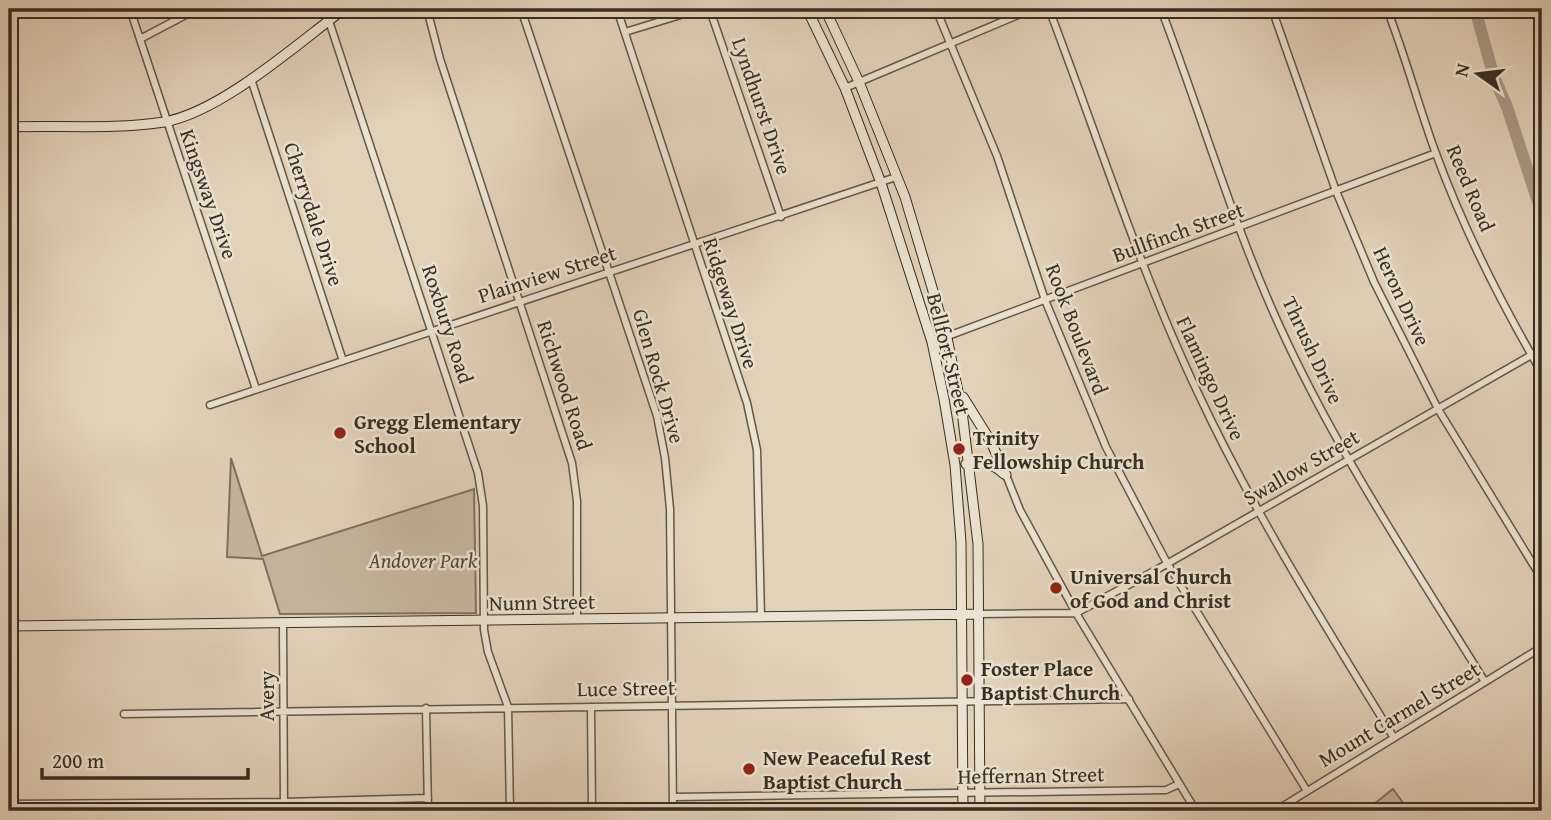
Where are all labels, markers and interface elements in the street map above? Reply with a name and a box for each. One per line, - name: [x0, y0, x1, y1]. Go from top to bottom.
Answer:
- street label: Lyndhurst Drive: [724, 33, 800, 179]
- north arrow: [1442, 38, 1512, 108]
- text: N: [1446, 60, 1477, 79]
- street label: Kingsway Drive: [172, 125, 246, 263]
- street label: Cherrydale Drive: [276, 138, 352, 290]
- street label: Reed Road: [1439, 140, 1503, 237]
- street label: Bullfinch Street: [1108, 194, 1249, 270]
- street label: Ridgeway Drive: [695, 233, 767, 373]
- street label: Plainview Street: [474, 237, 621, 311]
- street label: Heron Drive: [1365, 241, 1439, 351]
- street label: Rook Boulevard: [1038, 259, 1117, 400]
- street label: Roxbury Road: [414, 261, 482, 388]
- street label: Bellfort Street: [919, 290, 979, 419]
- street label: Thrush Drive: [1275, 291, 1352, 409]
- street label: Glen Rock Drive: [625, 305, 693, 447]
- street label: Flamingo Drive: [1169, 311, 1253, 445]
- street label: Richwood Road: [529, 316, 601, 455]
- place label: Gregg Elementary School: [354, 406, 521, 461]
- street label: Swallow Street: [1237, 421, 1365, 513]
- place label: Trinity Fellowship Church: [973, 422, 1145, 477]
- marker: Gregg Elementary School: [332, 425, 348, 441]
- marker: Trinity Fellowship Church: [951, 441, 967, 457]
- park label: Andover Park: [368, 545, 478, 576]
- place label: Universal Church of God and Christ: [1070, 561, 1232, 616]
- marker: Universal Church of God and Christ: [1048, 580, 1064, 596]
- street label: Nunn Street: [489, 586, 596, 618]
- place label: Foster Place Baptist Church: [981, 653, 1121, 708]
- street label: Mount Carmel Street: [1312, 653, 1486, 775]
- street label: Avery: [251, 670, 282, 721]
- street label: Luce Street: [576, 672, 676, 704]
- marker: Foster Place Baptist Church: [959, 672, 975, 688]
- scale bar: [42, 736, 248, 780]
- place label: New Peaceful Rest Baptist Church: [763, 742, 931, 797]
- text: 200 m: [52, 745, 104, 776]
- street label: Heffernan Street: [957, 758, 1105, 792]
- marker: New Peaceful Rest Baptist Church: [741, 761, 757, 777]

